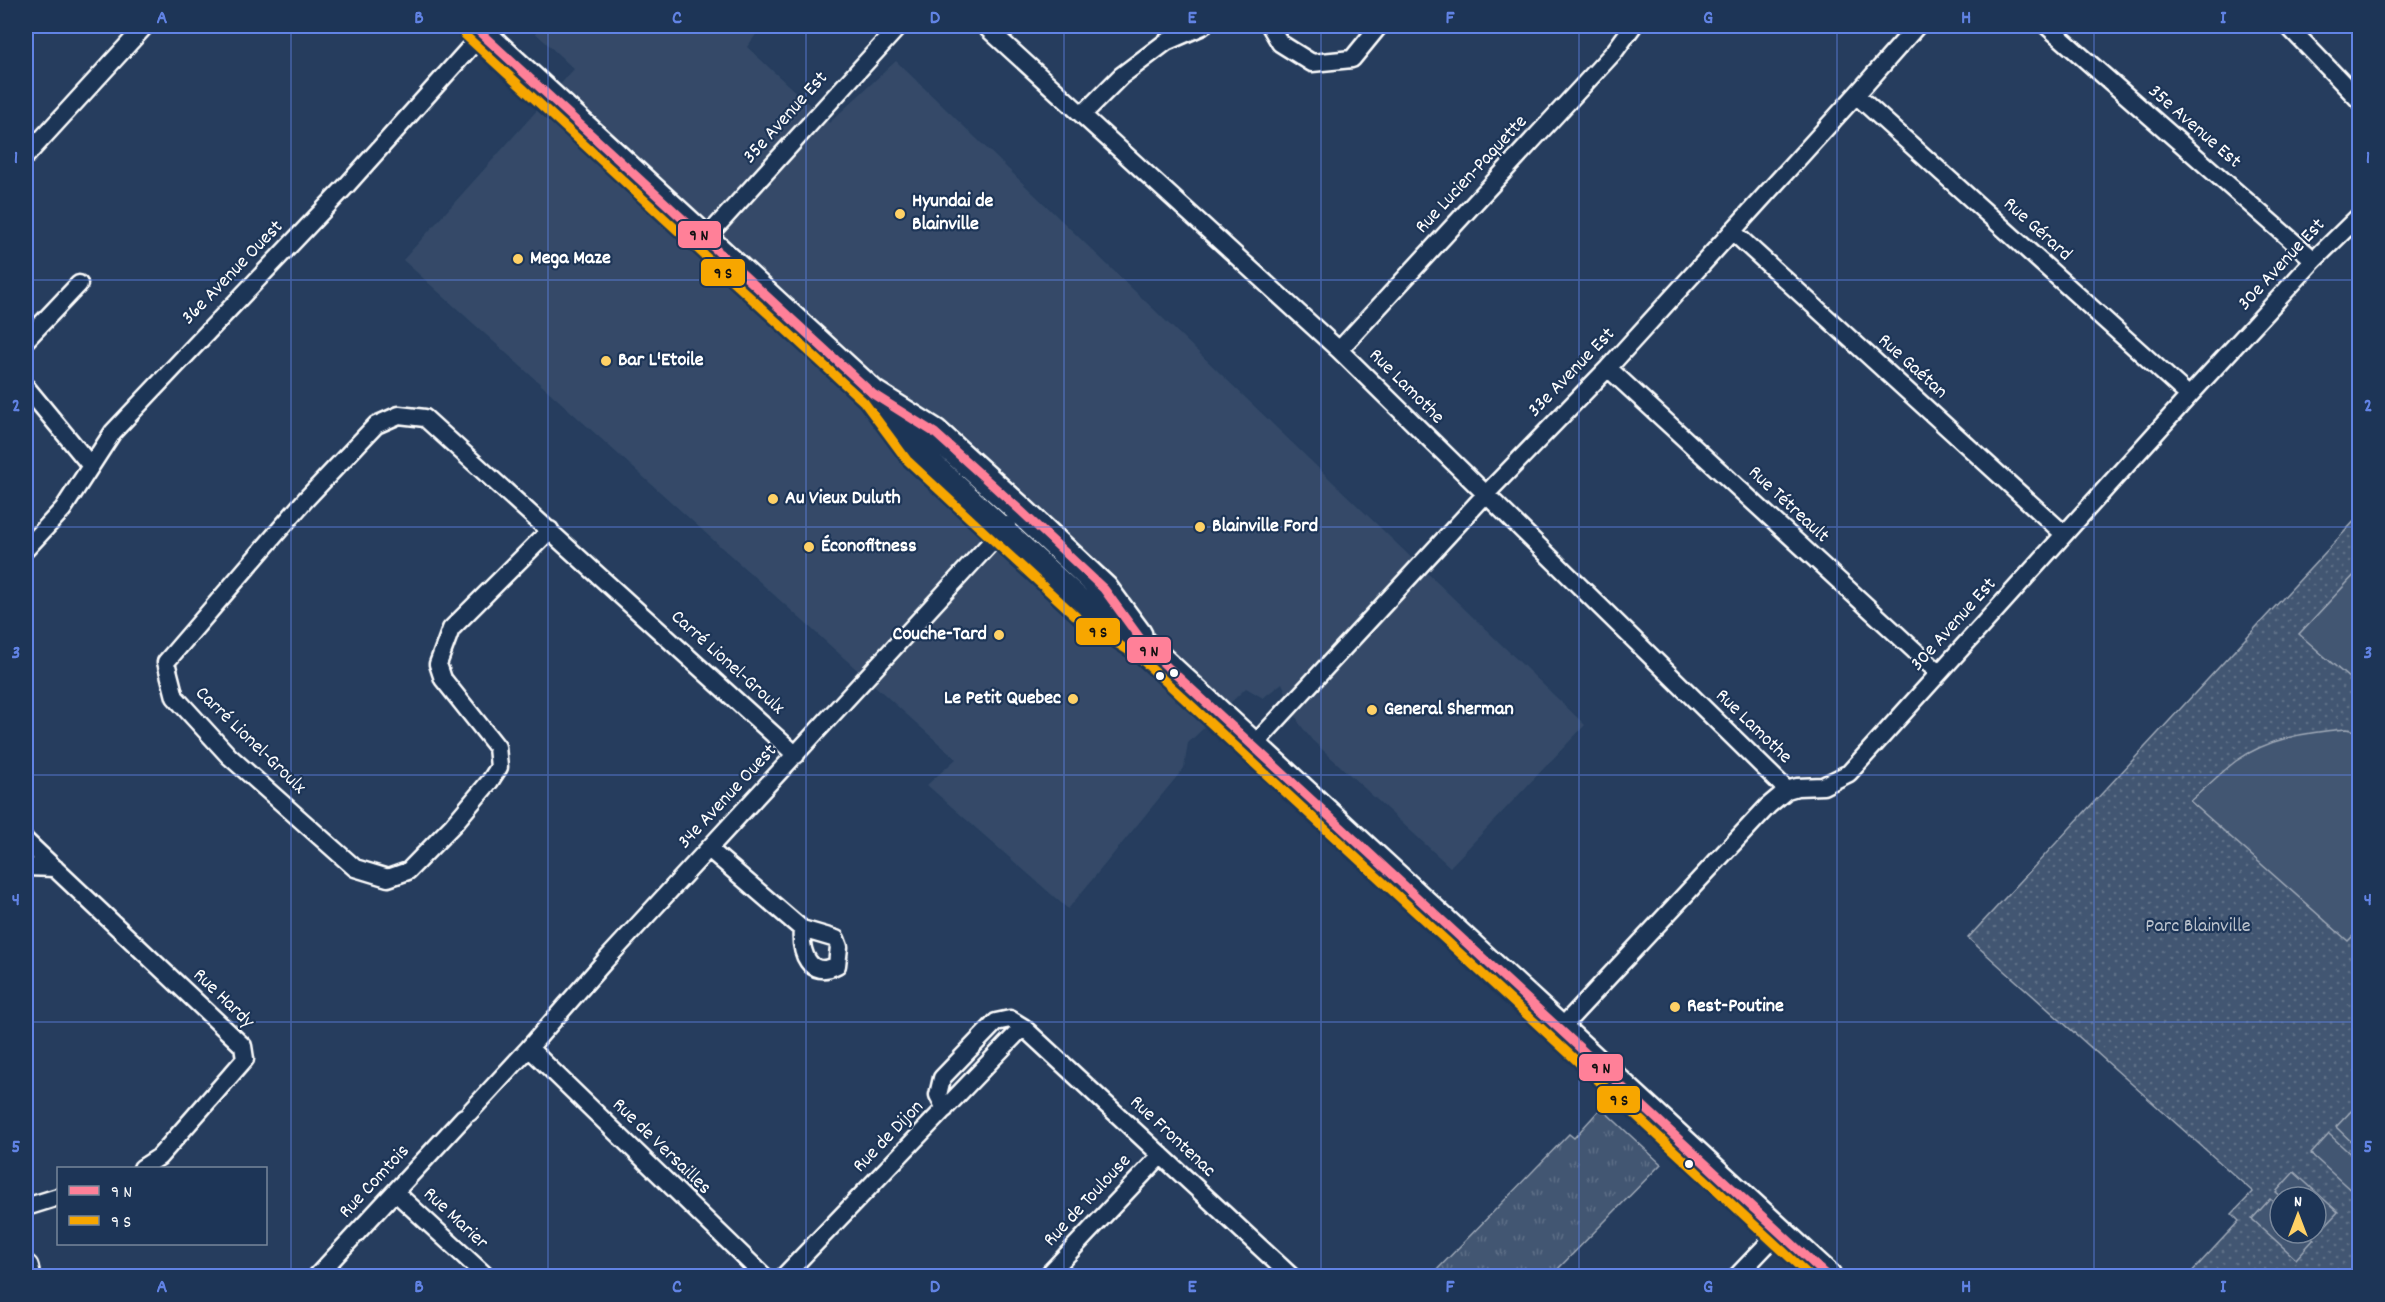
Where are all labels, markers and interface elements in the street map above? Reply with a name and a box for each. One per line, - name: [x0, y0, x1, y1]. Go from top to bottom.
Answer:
- text: A: [157, 5, 168, 33]
- text: B: [414, 5, 424, 33]
- text: C: [672, 5, 682, 33]
- text: D: [930, 5, 941, 33]
- text: E: [1187, 5, 1197, 33]
- text: F: [1446, 5, 1456, 33]
- text: G: [1703, 5, 1713, 33]
- text: H: [1961, 5, 1971, 33]
- text: I: [2220, 5, 2227, 33]
- street label: 35e Avenue Est: [737, 66, 835, 170]
- street label: 35e Avenue Est: [2141, 78, 2247, 176]
- street label: Rue Lucien-Paquette: [1409, 109, 1535, 241]
- text: 1: [14, 145, 18, 173]
- text: 1: [2366, 145, 2370, 173]
- place label: Hyundai de Blainville: [912, 188, 994, 239]
- street label: Rue Gérard: [1996, 191, 2078, 269]
- marker: Hyundai de Blainville: [893, 207, 907, 221]
- street label: 30e Avenue Est: [2232, 213, 2332, 317]
- street label: 36e Avenue Ouest: [176, 214, 290, 332]
- line badge: 9 N: [677, 220, 722, 249]
- text: 9 N: [690, 225, 709, 248]
- place label: Mega Maze: [530, 245, 611, 273]
- marker: Mega Maze: [511, 252, 525, 266]
- line badge: 9 S: [700, 258, 746, 287]
- text: 9 S: [714, 263, 732, 286]
- street label: 33e Avenue Est: [1522, 322, 1622, 424]
- street label: Rue Gaétan: [1871, 328, 1953, 406]
- street label: Rue Lamothe: [1362, 343, 1450, 431]
- place label: Bar L'Etoile: [618, 347, 704, 375]
- marker: Bar L'Etoile: [599, 354, 613, 368]
- text: 2: [12, 393, 20, 421]
- text: 2: [2364, 393, 2372, 421]
- street label: Rue Tétreault: [1741, 460, 1835, 550]
- place label: Au Vieux Duluth: [785, 485, 901, 513]
- marker: Au Vieux Duluth: [766, 492, 780, 506]
- place label: Blainville Ford: [1212, 513, 1318, 541]
- marker: Blainville Ford: [1193, 520, 1207, 534]
- place label: Éconofitness: [821, 533, 917, 561]
- marker: Éconofitness: [802, 540, 816, 554]
- street label: 30e Avenue Est: [1904, 572, 2004, 678]
- street label: Carré Lionel-Groulx: [664, 604, 791, 722]
- line badge: 9 S: [1075, 617, 1121, 646]
- place label: Couche-Tard: [893, 621, 987, 649]
- text: 9 S: [1089, 622, 1107, 645]
- marker: Couche-Tard: [992, 628, 1006, 642]
- line badge: 9 N: [1126, 636, 1172, 664]
- text: 3: [12, 640, 20, 668]
- text: 3: [2364, 640, 2372, 668]
- text: 9 N: [1140, 641, 1159, 664]
- unlabelled marker: [1168, 667, 1180, 679]
- unlabelled marker: [1154, 670, 1166, 682]
- street label: Carré Lionel-Groulx: [188, 681, 312, 802]
- street label: Rue Lamothe: [1708, 683, 1798, 771]
- place label: Le Petit Quebec: [944, 685, 1061, 713]
- marker: Le Petit Quebec: [1066, 692, 1080, 706]
- place label: General Sherman: [1384, 696, 1514, 724]
- marker: General Sherman: [1365, 703, 1379, 717]
- street label: 34e Avenue Ouest: [672, 738, 784, 856]
- text: 4: [12, 887, 20, 915]
- text: 4: [2364, 887, 2372, 915]
- park label: Parc Blainville: [2145, 913, 2251, 941]
- street label: Rue Hardy: [186, 962, 261, 1036]
- place label: Rest-Poutine: [1687, 993, 1784, 1021]
- marker: Rest-Poutine: [1668, 1000, 1682, 1014]
- line badge: 9 N: [1578, 1053, 1624, 1082]
- text: 9 N: [1592, 1058, 1611, 1081]
- line badge: 9 S: [1596, 1085, 1641, 1114]
- street label: Rue Frontenac: [1123, 1090, 1221, 1184]
- text: 9 S: [1610, 1090, 1628, 1113]
- street label: Rue de Versailles: [605, 1092, 717, 1202]
- street label: Rue de Dijon: [847, 1094, 931, 1180]
- text: 5: [11, 1134, 21, 1162]
- text: 5: [2363, 1134, 2373, 1162]
- street label: Rue Comtois: [333, 1139, 417, 1225]
- street label: Rue de Toulouse: [1038, 1148, 1139, 1254]
- unlabelled marker: [1683, 1158, 1695, 1170]
- legend: [57, 1167, 267, 1245]
- text: 9 N: [111, 1181, 132, 1206]
- street label: Rue Marier: [416, 1181, 494, 1257]
- north arrow: [2268, 1185, 2328, 1245]
- text: N: [2294, 1191, 2302, 1214]
- text: 9 S: [111, 1211, 131, 1236]
- text: A: [157, 1274, 168, 1302]
- text: B: [414, 1274, 424, 1302]
- text: C: [672, 1274, 682, 1302]
- text: D: [930, 1274, 941, 1302]
- text: E: [1187, 1274, 1197, 1302]
- text: F: [1446, 1274, 1456, 1302]
- text: G: [1703, 1274, 1713, 1302]
- text: H: [1961, 1274, 1971, 1302]
- text: I: [2220, 1274, 2227, 1302]

